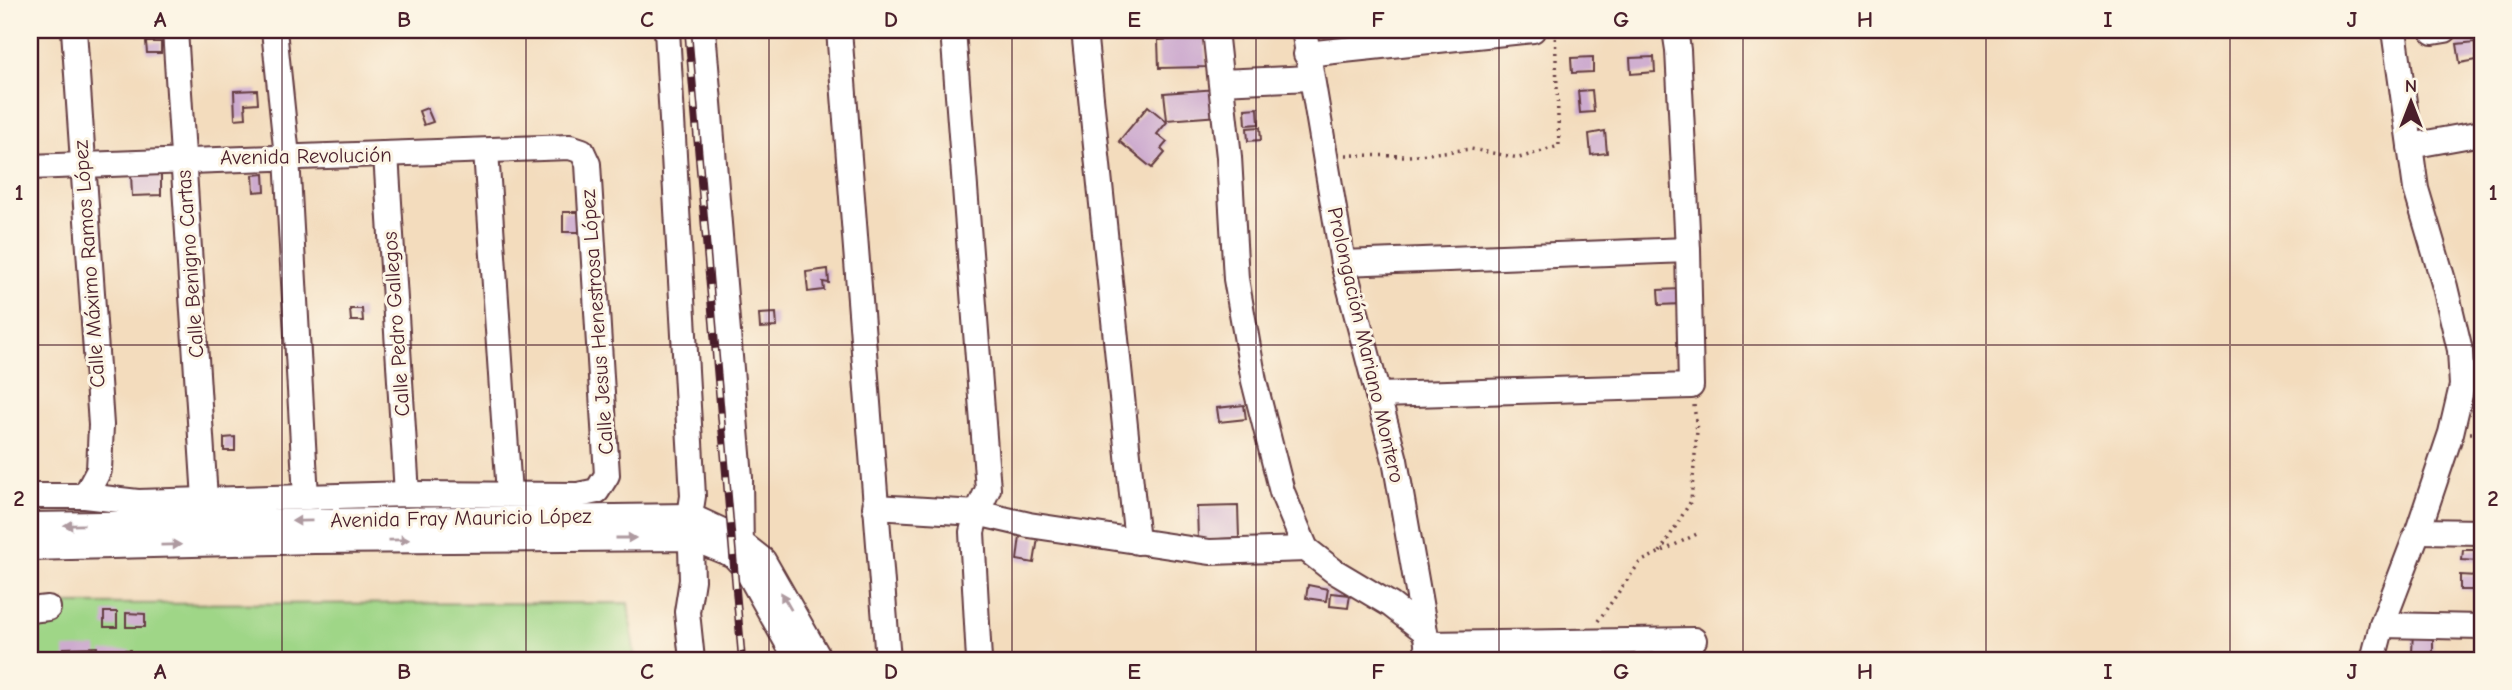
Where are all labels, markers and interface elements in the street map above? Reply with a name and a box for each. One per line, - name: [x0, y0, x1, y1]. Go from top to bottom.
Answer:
- text: A: [154, 6, 167, 33]
- text: B: [397, 6, 411, 33]
- text: C: [640, 6, 654, 33]
- text: D: [884, 6, 898, 33]
- text: E: [1127, 6, 1141, 33]
- text: F: [1371, 6, 1385, 33]
- text: G: [1613, 6, 1629, 33]
- text: H: [1857, 6, 1873, 33]
- text: I: [2103, 6, 2113, 33]
- text: J: [2347, 6, 2358, 33]
- north arrow: [2376, 66, 2446, 136]
- text: N: [2405, 75, 2417, 97]
- street label: Calle Máximo Ramos López: [68, 139, 110, 389]
- street label: Avenida Revolución: [220, 143, 392, 169]
- street label: Calle Benigno Cartas: [171, 169, 209, 359]
- text: 1: [14, 179, 24, 206]
- text: 1: [2488, 179, 2498, 206]
- street label: Calle Jesus Henestrosa López: [576, 189, 618, 455]
- street label: Prolongación Mariano Montero: [1323, 205, 1409, 485]
- street label: Calle Pedro Gallegos: [378, 231, 414, 417]
- text: 2: [13, 485, 25, 512]
- text: 2: [2487, 485, 2499, 512]
- street label: Avenida Fray Mauricio López: [330, 504, 592, 532]
- one-way arrow: [290, 516, 312, 527]
- one-way arrow: [63, 519, 85, 530]
- one-way arrow: [616, 532, 638, 544]
- one-way arrow: [388, 534, 410, 546]
- one-way arrow: [161, 539, 183, 550]
- one-way arrow: [780, 591, 792, 611]
- text: A: [154, 658, 167, 685]
- text: B: [397, 658, 411, 685]
- text: C: [640, 658, 654, 685]
- text: D: [884, 658, 898, 685]
- text: E: [1127, 658, 1141, 685]
- text: F: [1371, 658, 1385, 685]
- text: G: [1613, 658, 1629, 685]
- text: H: [1857, 658, 1873, 685]
- text: I: [2103, 658, 2113, 685]
- text: J: [2347, 658, 2358, 685]

